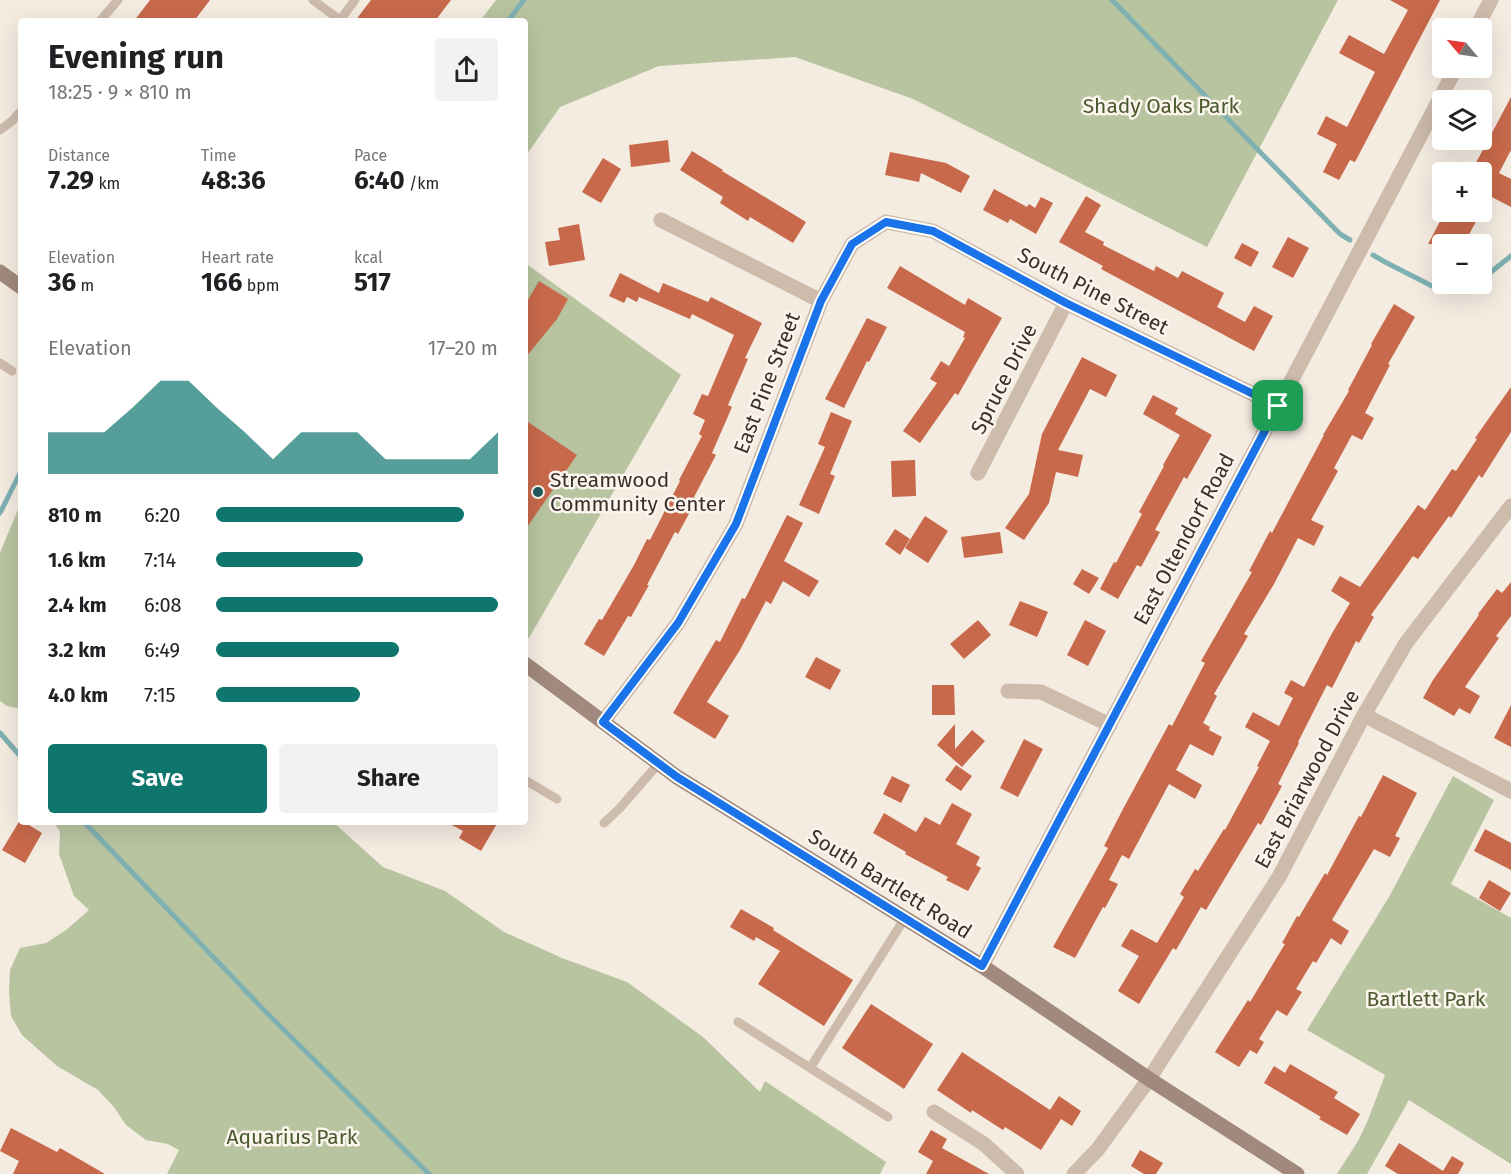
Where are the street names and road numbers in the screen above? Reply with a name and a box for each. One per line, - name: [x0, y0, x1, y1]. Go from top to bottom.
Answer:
- street label: South Pine Street: [1013, 242, 1173, 340]
- street label: East Pine Street: [728, 308, 806, 457]
- street label: Spruce Drive: [965, 320, 1043, 438]
- street label: East Oltendorf Road: [1128, 449, 1240, 629]
- street label: East Briarwood Drive: [1249, 685, 1365, 873]
- street label: South Bartlett Road: [804, 823, 976, 945]

